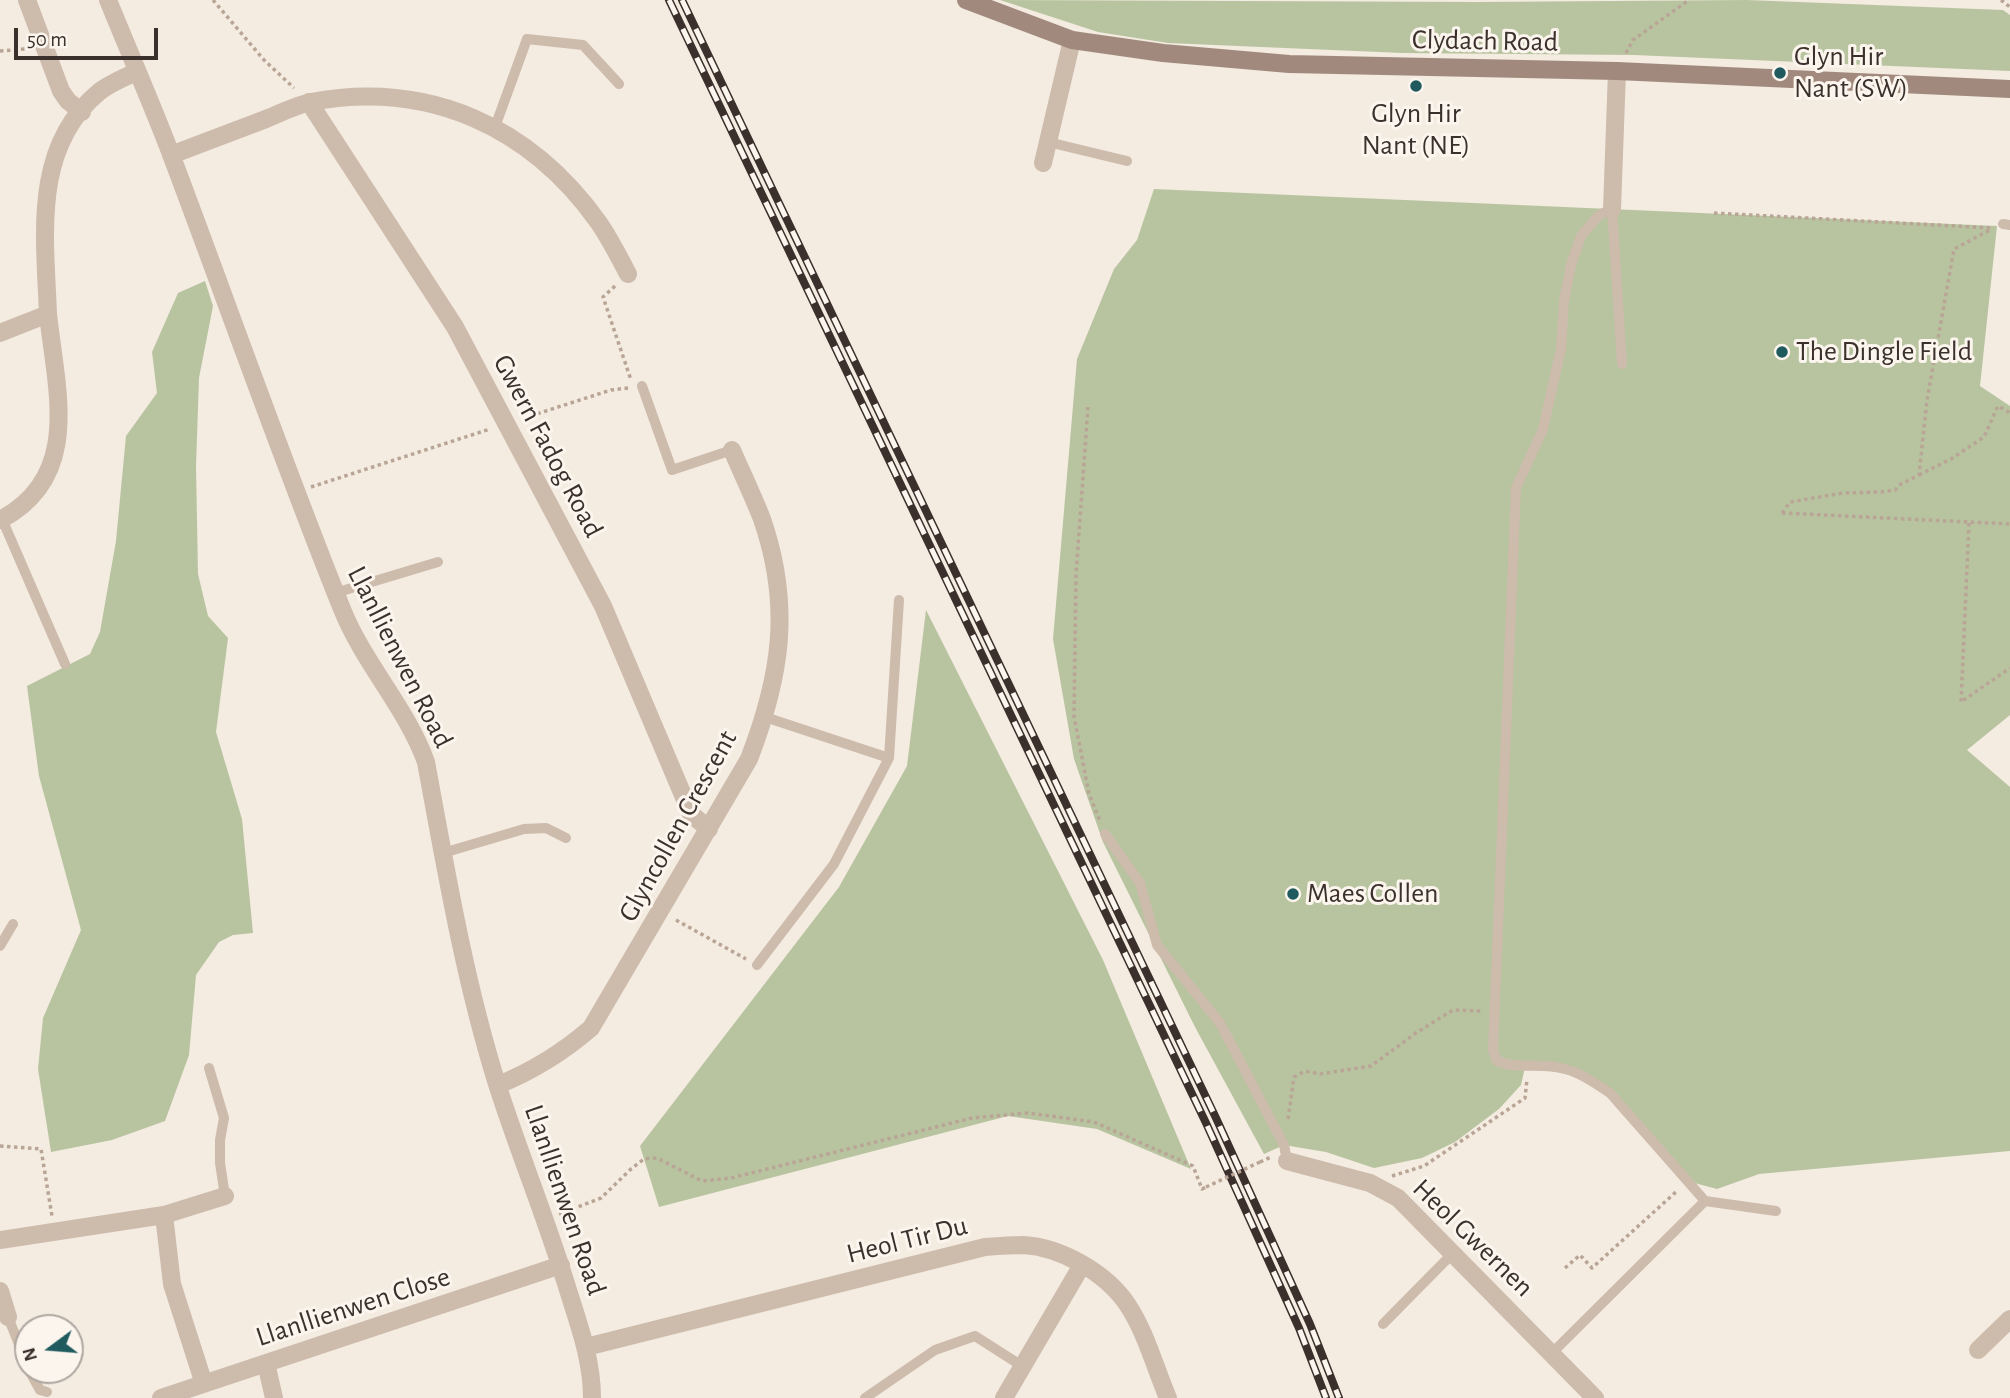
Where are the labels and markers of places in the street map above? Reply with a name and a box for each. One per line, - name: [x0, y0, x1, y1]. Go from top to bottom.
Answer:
- place label: Glyn Hir Nant (SW): [1794, 40, 1908, 106]
- marker: Glyn Hir Nant (SW): [1772, 65, 1788, 81]
- marker: Glyn Hir Nant (NE): [1408, 78, 1424, 94]
- place label: Glyn Hir Nant (NE): [1362, 97, 1470, 163]
- place label: The Dingle Field: [1796, 335, 1972, 369]
- marker: The Dingle Field: [1774, 344, 1790, 360]
- place label: Maes Collen: [1307, 877, 1439, 911]
- marker: Maes Collen: [1285, 886, 1301, 902]

